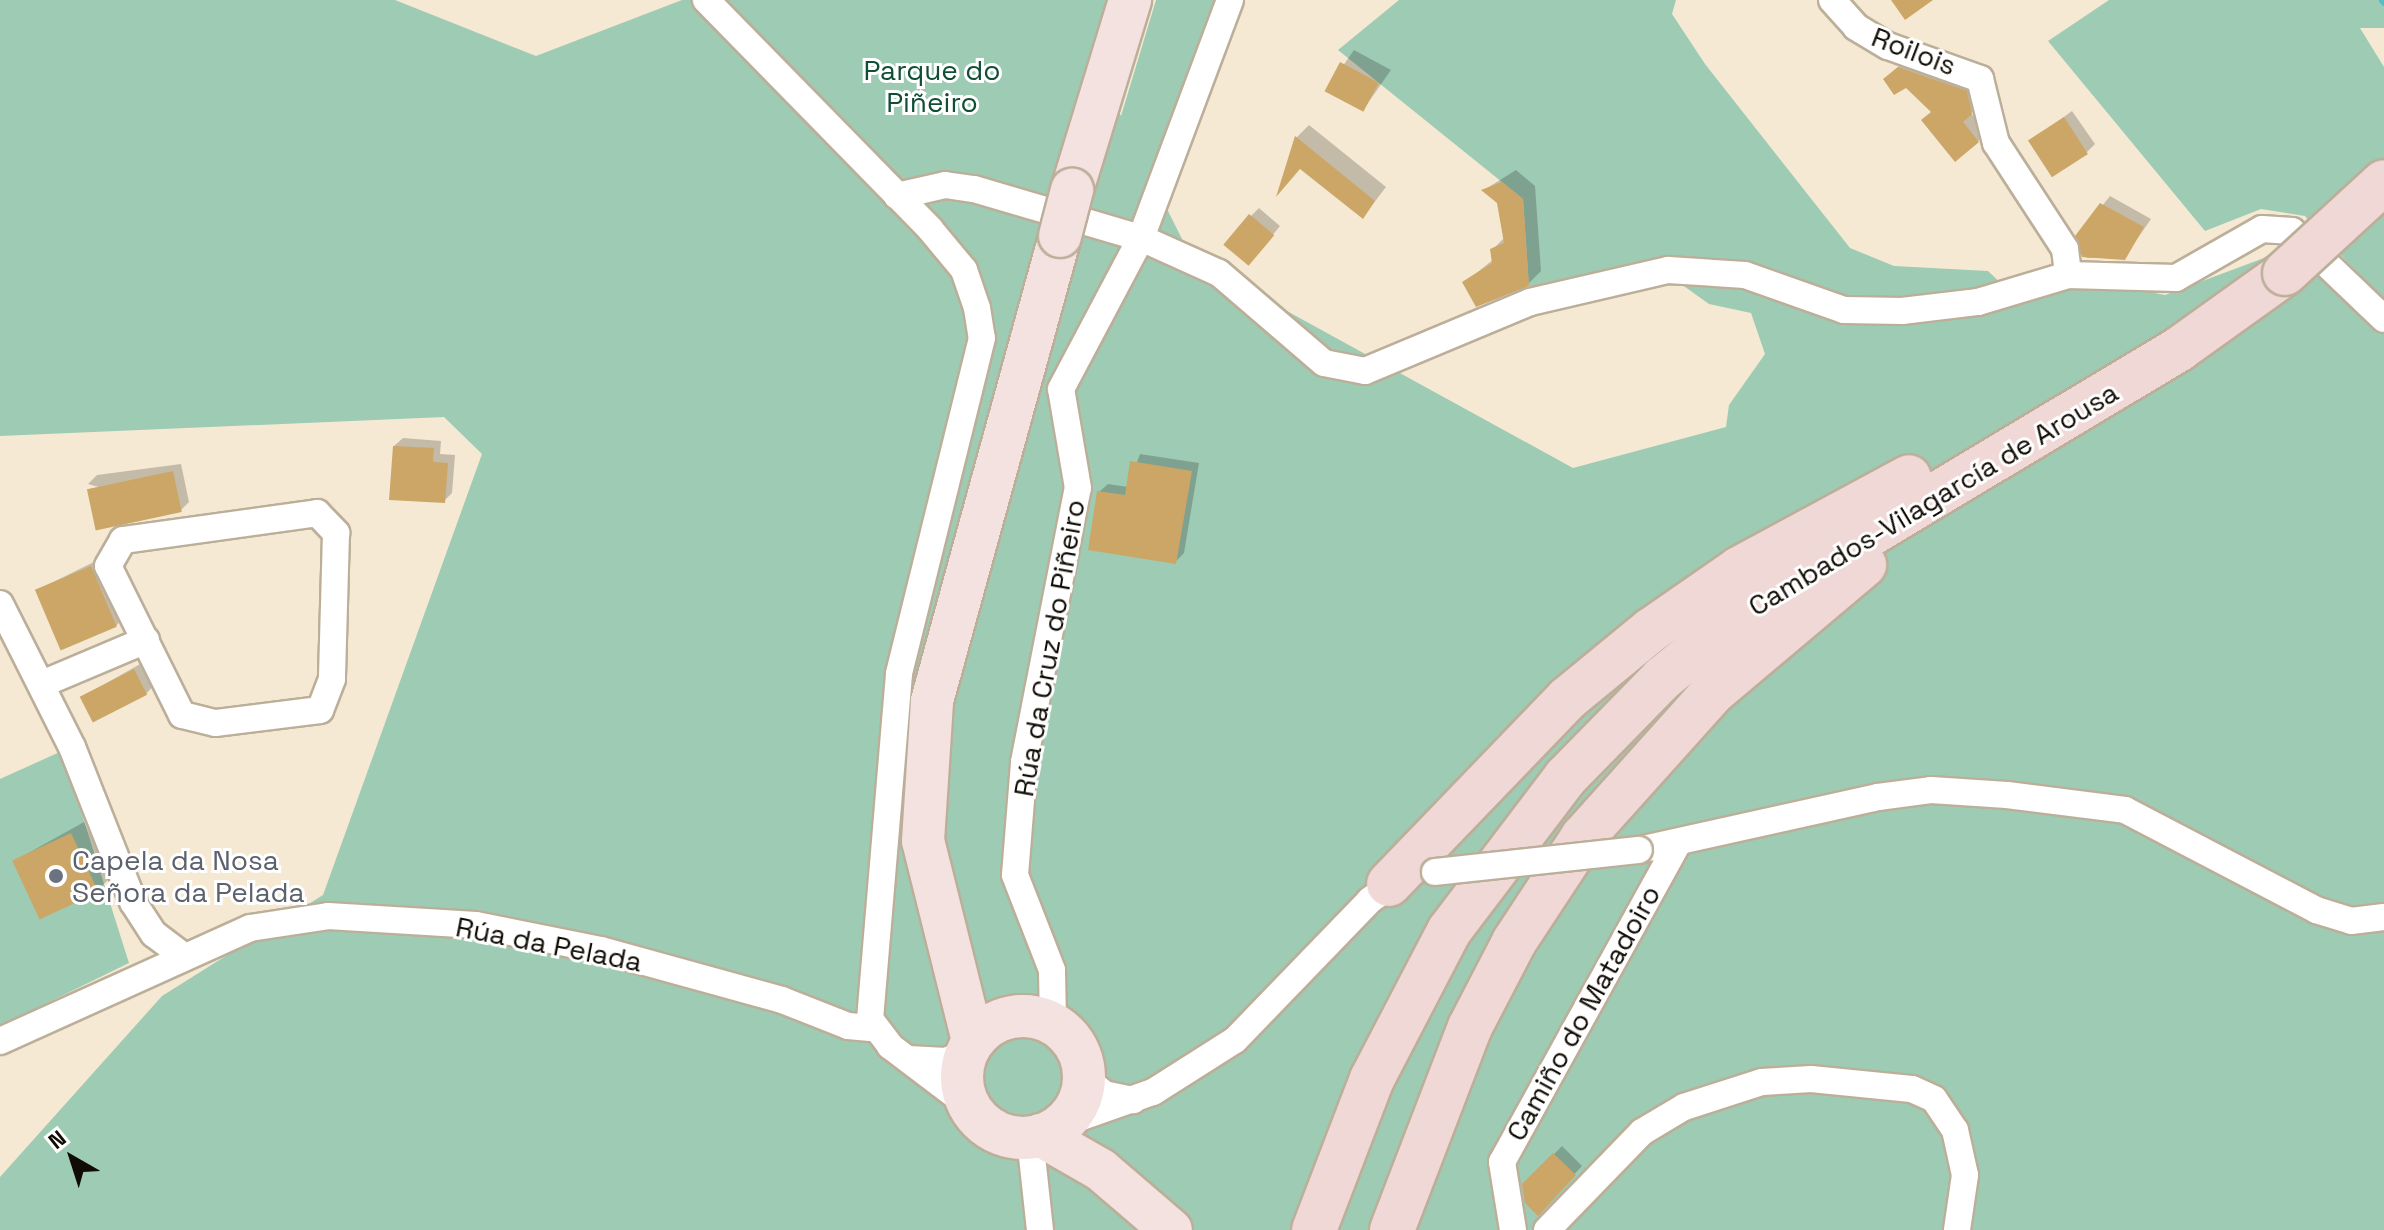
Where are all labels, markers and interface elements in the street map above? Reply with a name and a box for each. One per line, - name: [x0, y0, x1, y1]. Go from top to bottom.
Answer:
- street label: Roilois: [1867, 20, 1961, 82]
- park label: Parque do Piñeiro: [864, 53, 1000, 119]
- street label: Cambados-Vilagarcía de Arousa: [1742, 375, 2124, 623]
- street label: Rúa da Cruz do Piñeiro: [1006, 497, 1092, 799]
- place label: Capela da Nosa Señora da Pelada: [72, 843, 305, 909]
- marker: Capela da Nosa Señora da Pelada: [47, 867, 65, 885]
- street label: Camiño do Matadoiro: [1499, 879, 1667, 1147]
- street label: Rúa da Pelada: [453, 909, 645, 979]
- north arrow: [32, 1118, 112, 1198]
- text: N: [42, 1124, 71, 1155]

